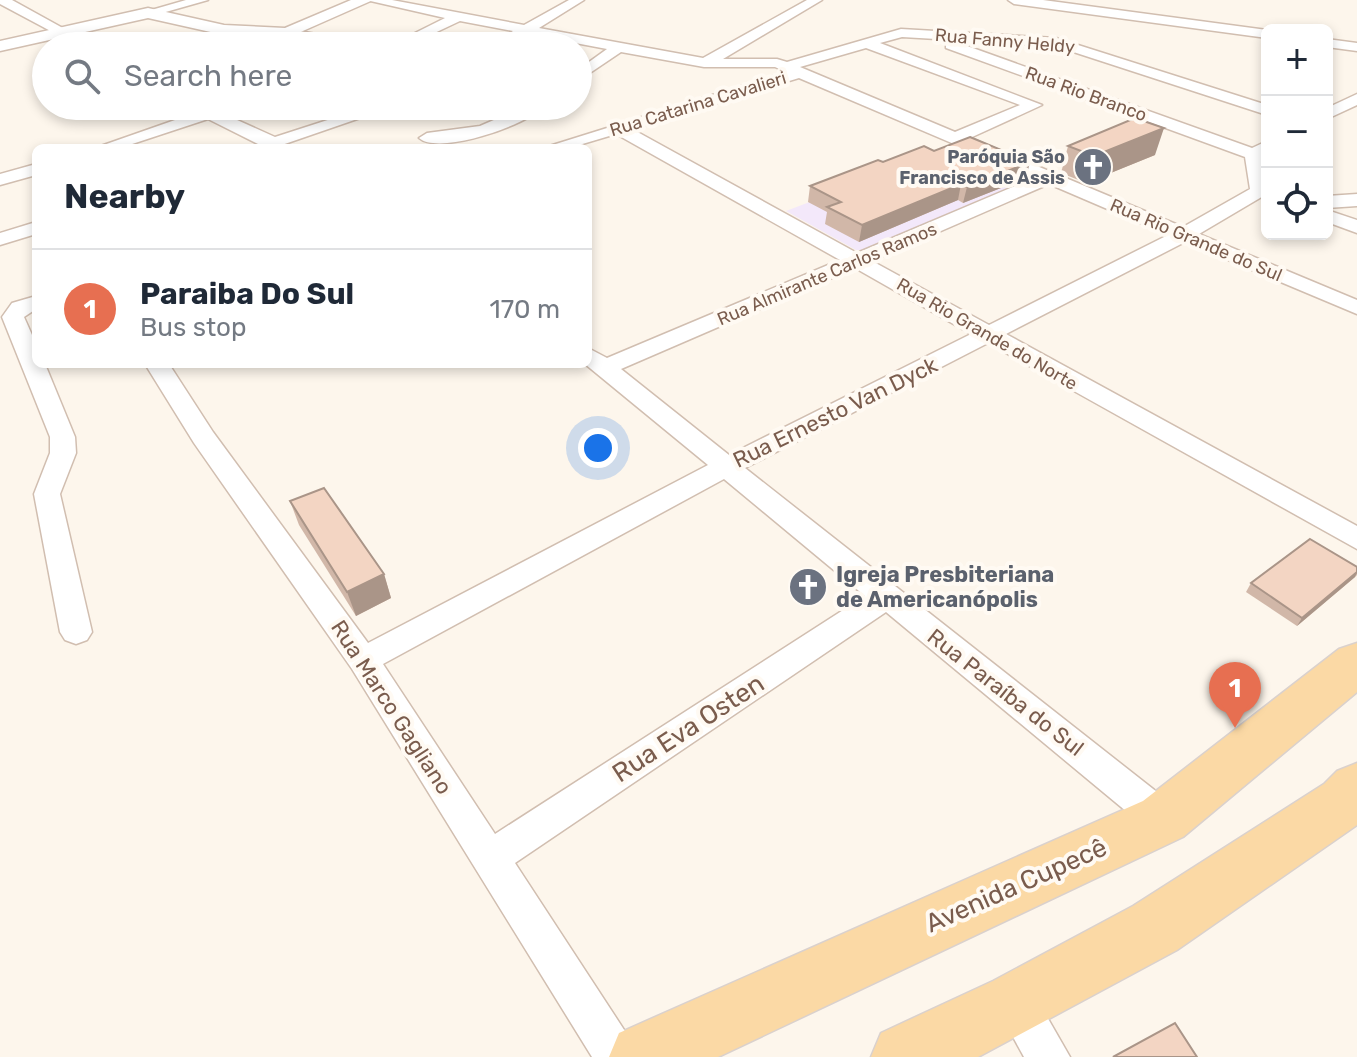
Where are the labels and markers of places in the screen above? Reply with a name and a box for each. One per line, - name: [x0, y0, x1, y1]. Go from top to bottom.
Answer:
- place label: Paróquia São Francisco de Assis: [899, 146, 1065, 189]
- church icon: Paróquia São Francisco de Assis: [1072, 146, 1114, 188]
- place label: Igreja Presbiteriana de Americanópolis: [836, 561, 1054, 613]
- church icon: Igreja Presbiteriana de Americanópolis: [787, 566, 829, 608]
- pin: 1: [1209, 662, 1261, 728]

